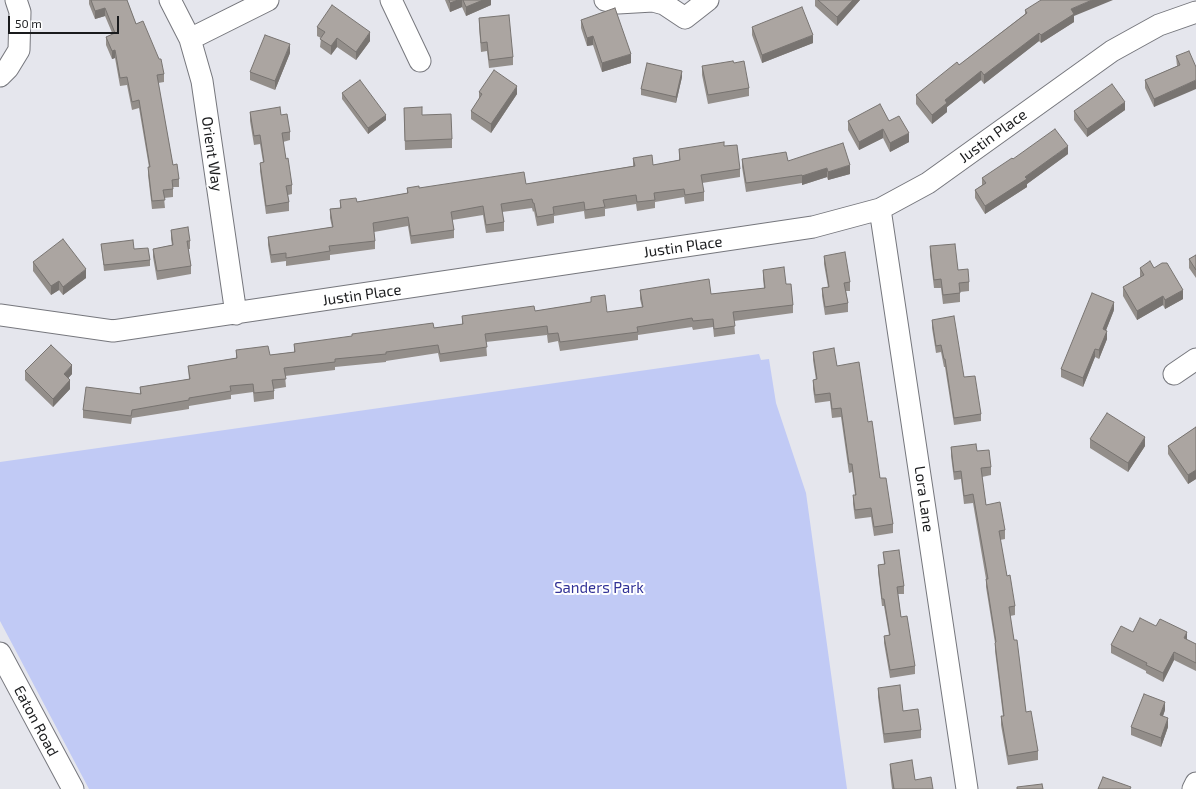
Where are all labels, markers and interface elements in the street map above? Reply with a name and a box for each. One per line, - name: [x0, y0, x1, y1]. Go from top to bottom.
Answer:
- scale bar: [10, 8, 121, 34]
- text: 50 m: [15, 16, 42, 30]
- street label: Justin Place: [956, 105, 1030, 167]
- street label: Orient Way: [198, 115, 226, 193]
- street label: Justin Place: [642, 233, 724, 261]
- street label: Justin Place: [321, 281, 403, 309]
- street label: Lora Lane: [910, 465, 938, 533]
- park label: Sanders Park: [554, 579, 644, 597]
- street label: Eaton Road: [10, 683, 62, 759]

